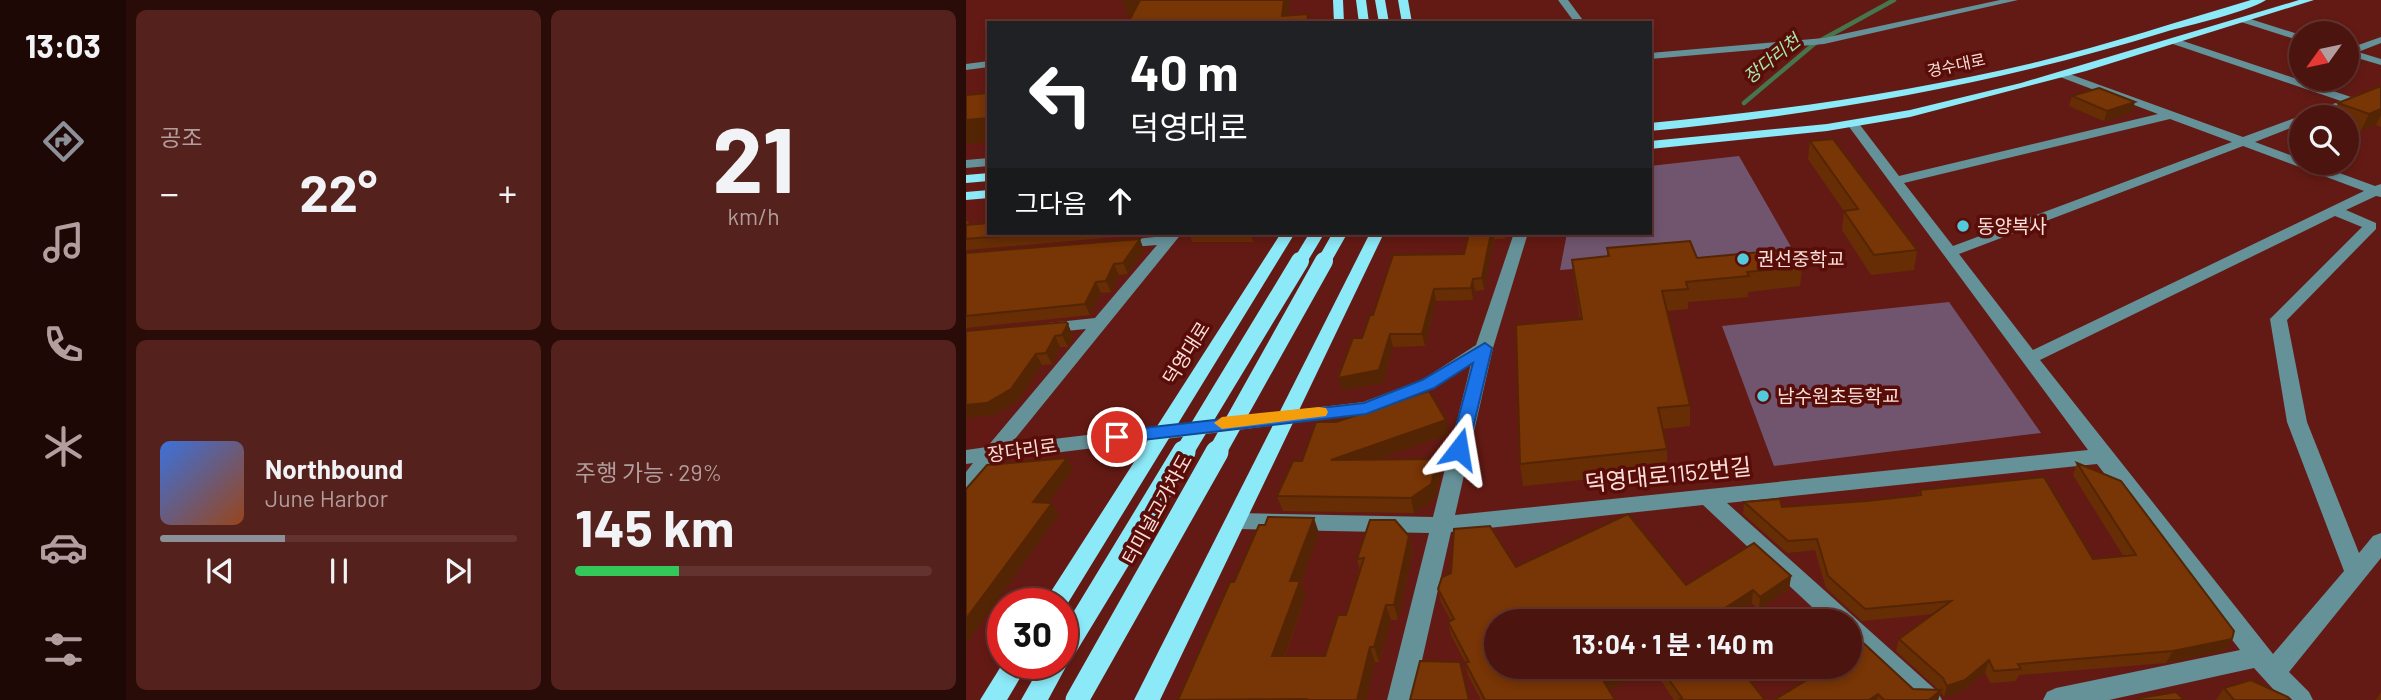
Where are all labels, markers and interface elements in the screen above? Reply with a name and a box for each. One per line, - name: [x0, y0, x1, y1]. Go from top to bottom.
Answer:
- north arrow: [2289, 21, 2359, 91]
- map controls: [2289, 21, 2359, 175]
- text: 13:03: [25, 26, 101, 64]
- water label: 장다리천: [1739, 27, 1806, 88]
- text: 40 m: [1130, 42, 1238, 101]
- icon: left: [1015, 49, 1106, 140]
- street label: 경수대로: [1925, 49, 1987, 80]
- text: 21: [712, 102, 795, 211]
- button: search: [2289, 105, 2359, 175]
- text: 덕영대로: [1130, 107, 1248, 145]
- icon: directions: [39, 117, 88, 166]
- text: 공조: [160, 123, 202, 151]
- text: 22°: [300, 160, 377, 222]
- text: −: [160, 169, 179, 215]
- text: +: [498, 169, 517, 215]
- icon: ahead: [1101, 182, 1139, 220]
- text: 그다음: [1015, 187, 1087, 218]
- text: km/h: [727, 202, 780, 230]
- place label: 동양복사: [1977, 214, 2047, 237]
- icon: music: [39, 218, 88, 267]
- marker: 동양복사: [1955, 218, 1971, 234]
- place label: 권선중학교: [1757, 247, 1844, 270]
- marker: 권선중학교: [1735, 251, 1751, 267]
- street label: 덕영대로: [1157, 317, 1214, 388]
- icon: phone: [39, 320, 88, 369]
- place label: 남수원초등학교: [1777, 384, 1899, 407]
- marker: 남수원초등학교: [1755, 388, 1771, 404]
- pin: [1087, 407, 1147, 467]
- position arrow: [1422, 412, 1496, 486]
- icon: arrive: [1098, 418, 1136, 456]
- icon: climate: [39, 422, 88, 471]
- street label: 장다리로: [986, 433, 1058, 466]
- street label: 터미널고가차도: [1117, 450, 1196, 568]
- street label: 덕영대로1152번길: [1583, 451, 1753, 497]
- text: Northbound: [265, 453, 403, 484]
- text: 주행 가능 · 29%: [575, 458, 722, 486]
- text: June Harbor: [265, 484, 388, 512]
- text: 145 km: [575, 495, 734, 557]
- icon: car: [39, 523, 88, 572]
- icon: previous: [201, 552, 239, 590]
- icon: pause: [320, 552, 358, 590]
- icon: next: [439, 552, 477, 590]
- speed limit sign: 30: [987, 588, 1078, 679]
- icon: filters: [39, 625, 88, 674]
- text: 13:04 · 1 분 · 140 m: [1572, 628, 1774, 659]

